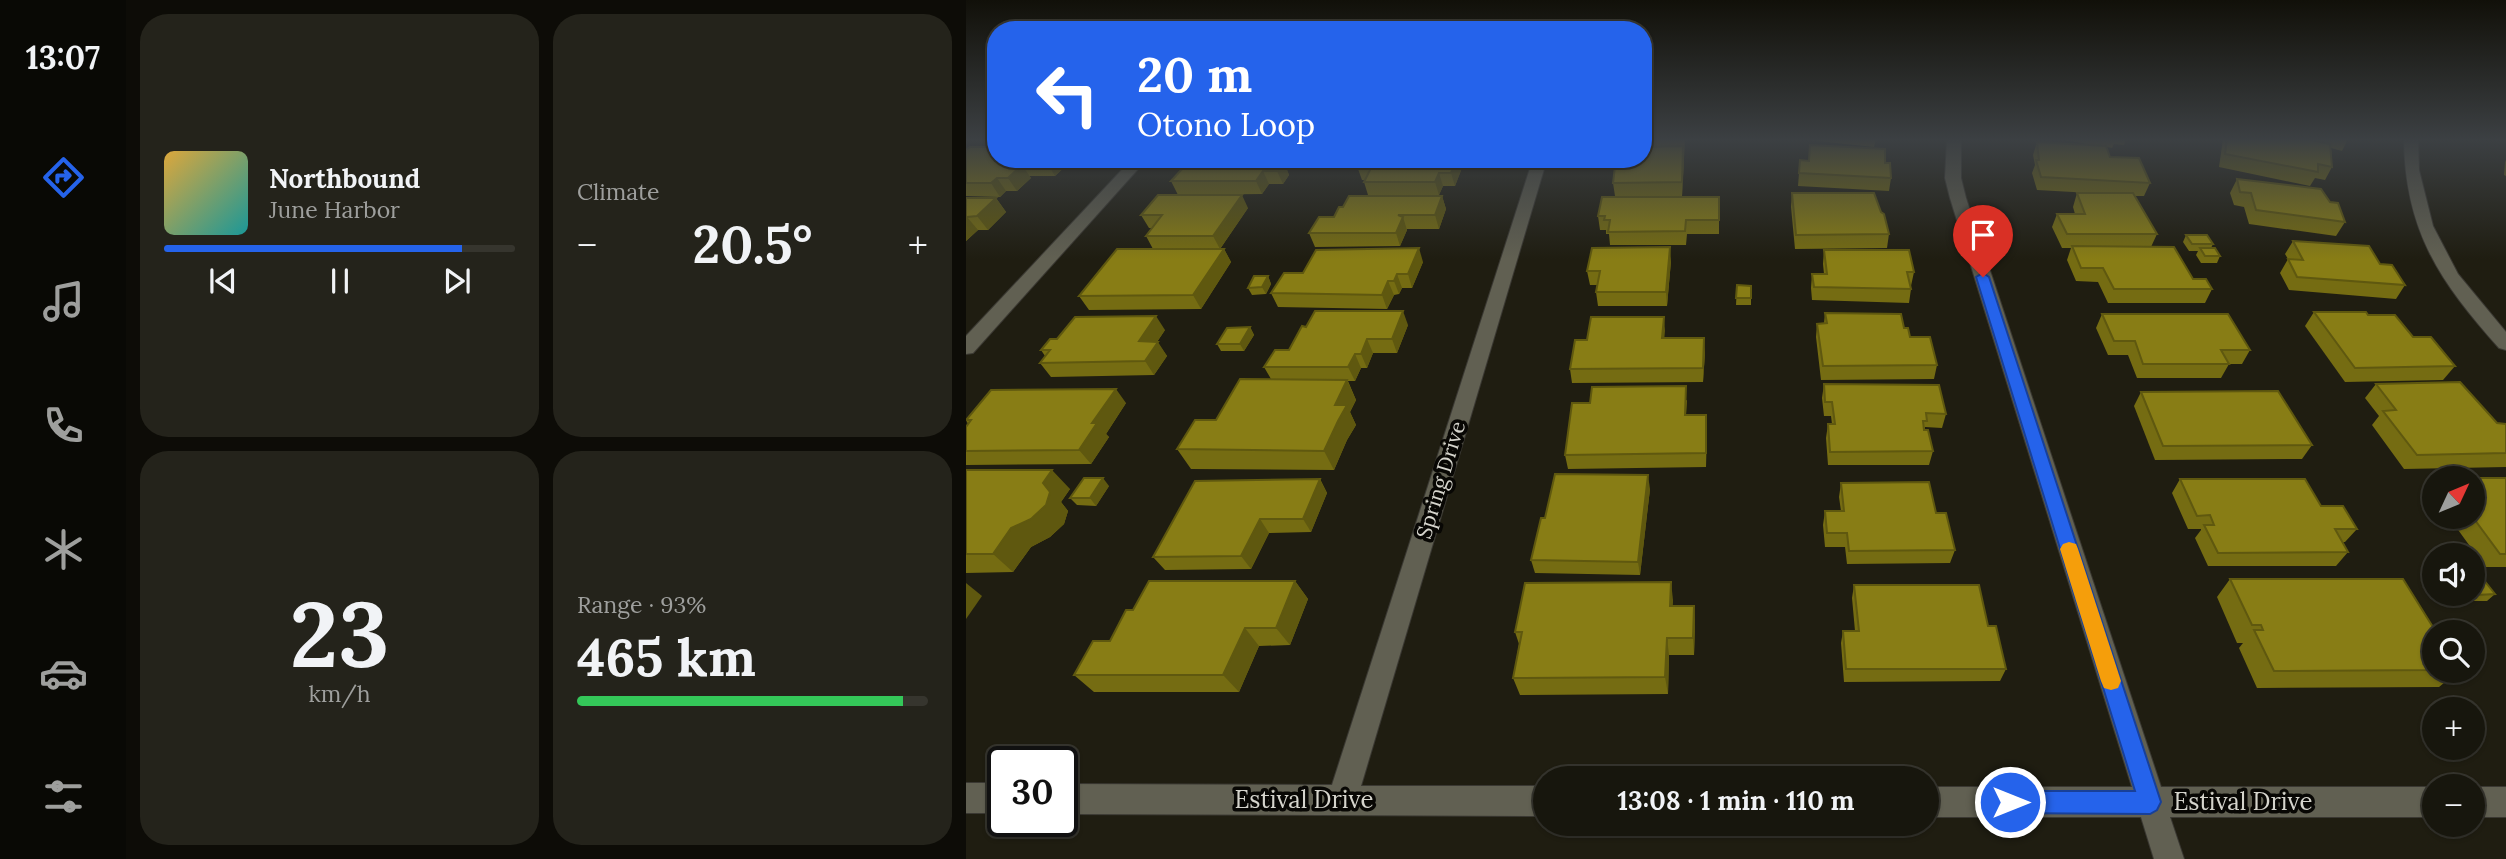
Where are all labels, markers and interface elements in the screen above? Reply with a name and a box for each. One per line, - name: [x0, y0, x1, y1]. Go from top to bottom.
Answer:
- text: 13:07: [26, 37, 100, 78]
- text: 20 m: [1137, 43, 1252, 105]
- icon: left: [1022, 49, 1113, 140]
- text: Otono Loop: [1137, 104, 1315, 145]
- icon: directions: [39, 153, 88, 202]
- text: Northbound: [269, 162, 420, 195]
- text: Climate: [577, 177, 659, 206]
- text: June Harbor: [269, 195, 400, 224]
- pin: [1953, 205, 2013, 277]
- text: 20.5°: [693, 211, 812, 277]
- icon: arrive: [1964, 216, 2002, 254]
- text: −: [577, 221, 597, 269]
- text: +: [908, 221, 928, 269]
- icon: previous: [204, 262, 242, 300]
- icon: pause: [321, 262, 359, 300]
- icon: next: [438, 262, 476, 300]
- icon: music: [39, 277, 88, 326]
- icon: phone: [39, 401, 88, 450]
- street label: Spring Drive: [1410, 418, 1471, 542]
- north arrow: [2422, 466, 2485, 528]
- map controls: [2422, 466, 2485, 837]
- icon: climate: [39, 525, 88, 574]
- button: sound: [2422, 543, 2485, 606]
- text: 23: [290, 575, 389, 692]
- text: Range · 93%: [577, 590, 706, 619]
- button: search: [2422, 620, 2485, 683]
- text: 465 km: [577, 624, 756, 690]
- icon: car: [39, 649, 88, 698]
- text: km/h: [308, 679, 371, 708]
- button: +: [2422, 697, 2485, 760]
- speed limit sign: 30: [987, 746, 1078, 837]
- position arrow: [1973, 765, 2047, 839]
- icon: filters: [39, 772, 88, 821]
- button: −: [2422, 774, 2485, 837]
- street label: Estival Drive: [1234, 784, 1374, 815]
- text: 13:08 · 1 min · 110 m: [1618, 784, 1854, 817]
- street label: Estival Drive: [2173, 786, 2313, 817]

